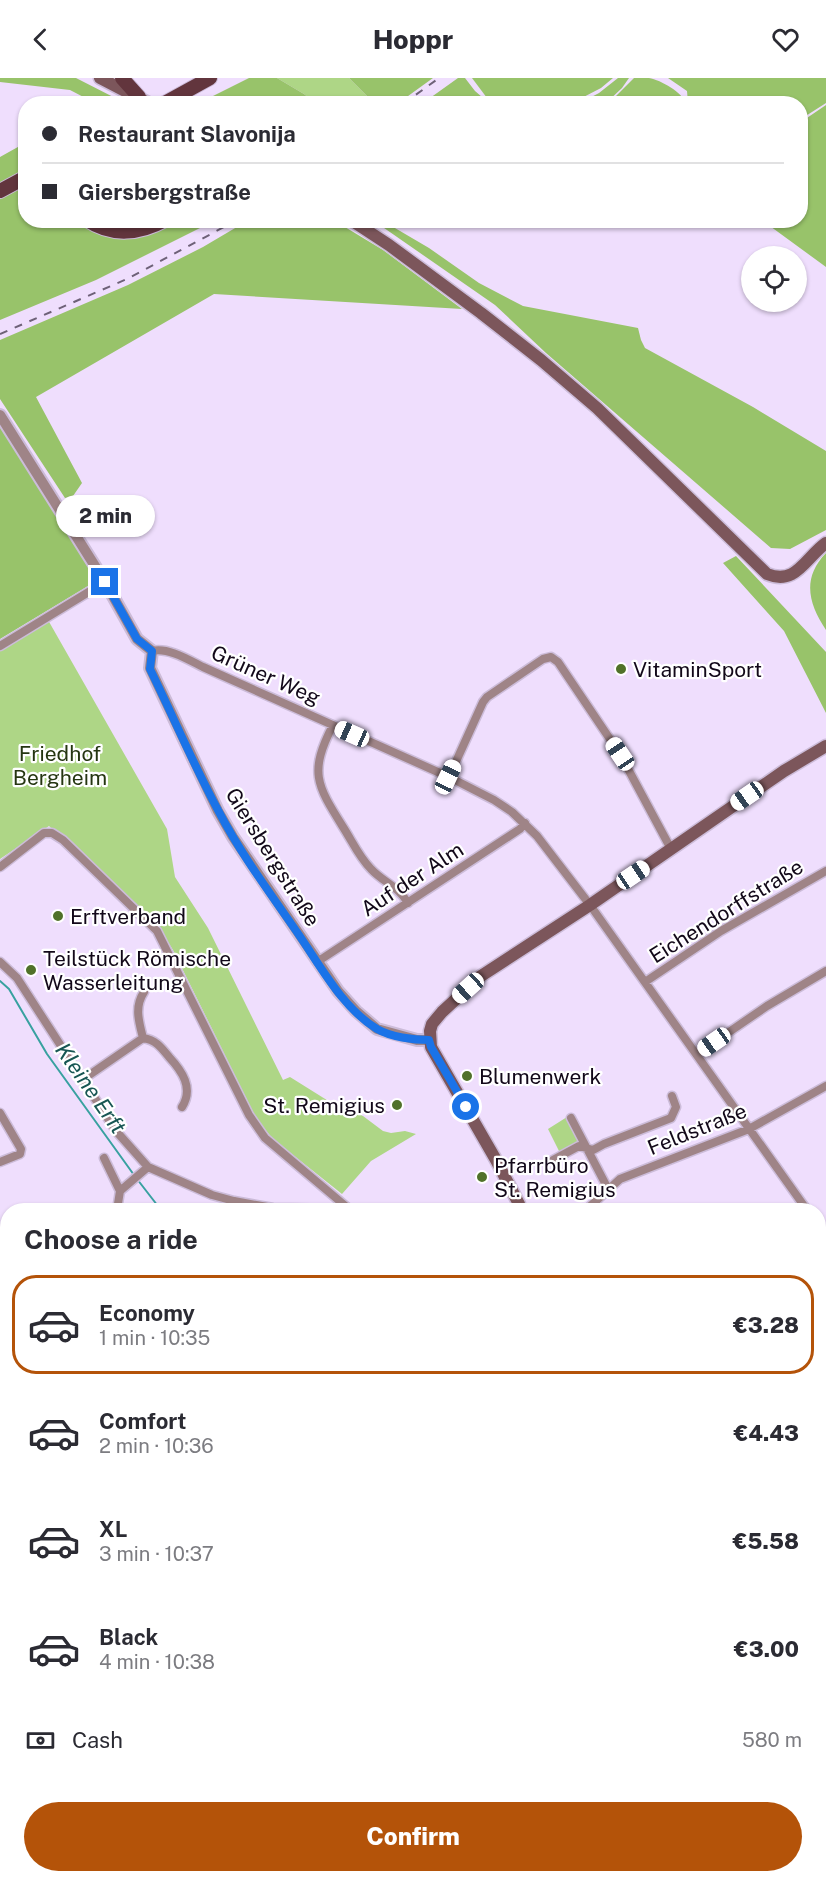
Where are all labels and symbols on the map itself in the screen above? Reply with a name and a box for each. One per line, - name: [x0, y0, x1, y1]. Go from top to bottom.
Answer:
- callout: 2 min: [56, 495, 154, 537]
- route end: [91, 568, 118, 595]
- street label: Grüner Weg: [208, 640, 324, 710]
- place label: VitaminSport: [633, 657, 762, 682]
- marker: VitaminSport: [614, 662, 628, 676]
- car: [332, 718, 372, 750]
- car: [602, 734, 638, 774]
- park label: Friedhof Bergheim: [13, 741, 107, 790]
- car: [432, 757, 464, 797]
- car: [727, 778, 767, 814]
- street label: Giersbergstraße: [220, 783, 326, 931]
- street label: Auf der Alm: [356, 837, 468, 921]
- street label: Eichendorffstraße: [645, 854, 807, 968]
- car: [613, 857, 653, 893]
- place label: Erftverband: [70, 904, 186, 929]
- marker: Erftverband: [51, 909, 65, 923]
- place label: Teilstück Römische Wasserleitung: [43, 946, 231, 995]
- marker: Teilstück Römische Wasserleitung: [24, 963, 38, 977]
- car: [449, 969, 487, 1007]
- car: [694, 1024, 734, 1060]
- water label: Kleine Erft: [50, 1038, 132, 1139]
- place label: Blumenwerk: [479, 1064, 602, 1089]
- marker: Blumenwerk: [460, 1069, 474, 1083]
- place label: St. Remigius: [263, 1093, 385, 1118]
- route start: [452, 1093, 479, 1120]
- marker: St. Remigius: [390, 1098, 404, 1112]
- street label: Feldstraße: [644, 1098, 750, 1160]
- place label: Pfarrbüro St. Remigius: [494, 1153, 616, 1202]
- marker: Pfarrbüro St. Remigius: [475, 1170, 489, 1184]

